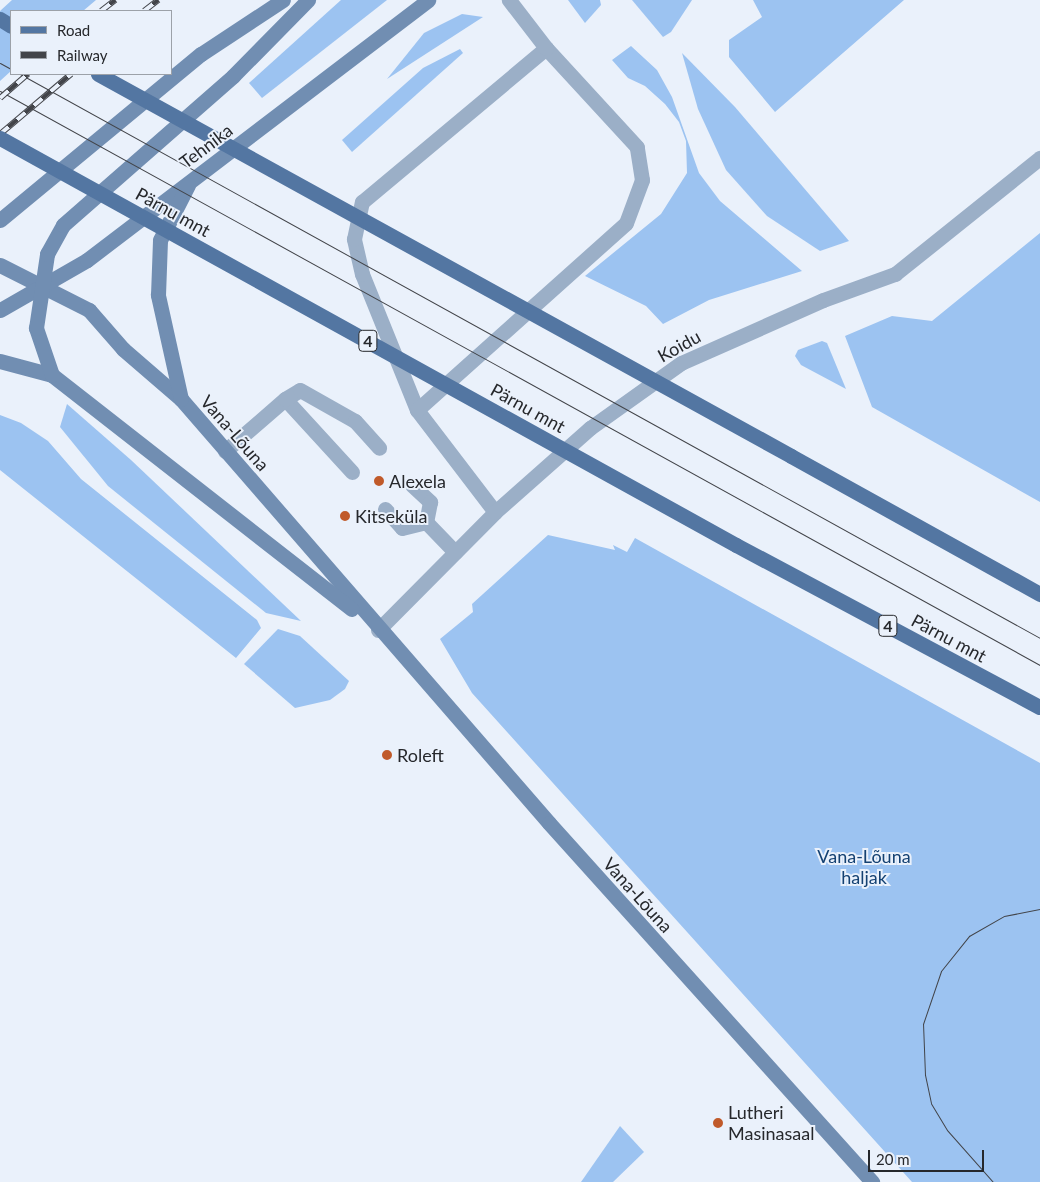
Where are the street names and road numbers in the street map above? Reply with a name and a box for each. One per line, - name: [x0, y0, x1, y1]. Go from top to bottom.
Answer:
- street label: Tehnika: [175, 119, 237, 173]
- street label: Pärnu mnt: [132, 183, 214, 241]
- street label: Koidu: [654, 325, 704, 367]
- road number: 4: [358, 328, 378, 354]
- street label: Pärnu mnt: [487, 379, 569, 437]
- street label: Vana-Lõuna: [196, 391, 274, 475]
- street label: Pärnu mnt: [908, 609, 990, 667]
- road number: 4: [878, 612, 898, 640]
- street label: Vana-Lõuna: [599, 853, 677, 937]

